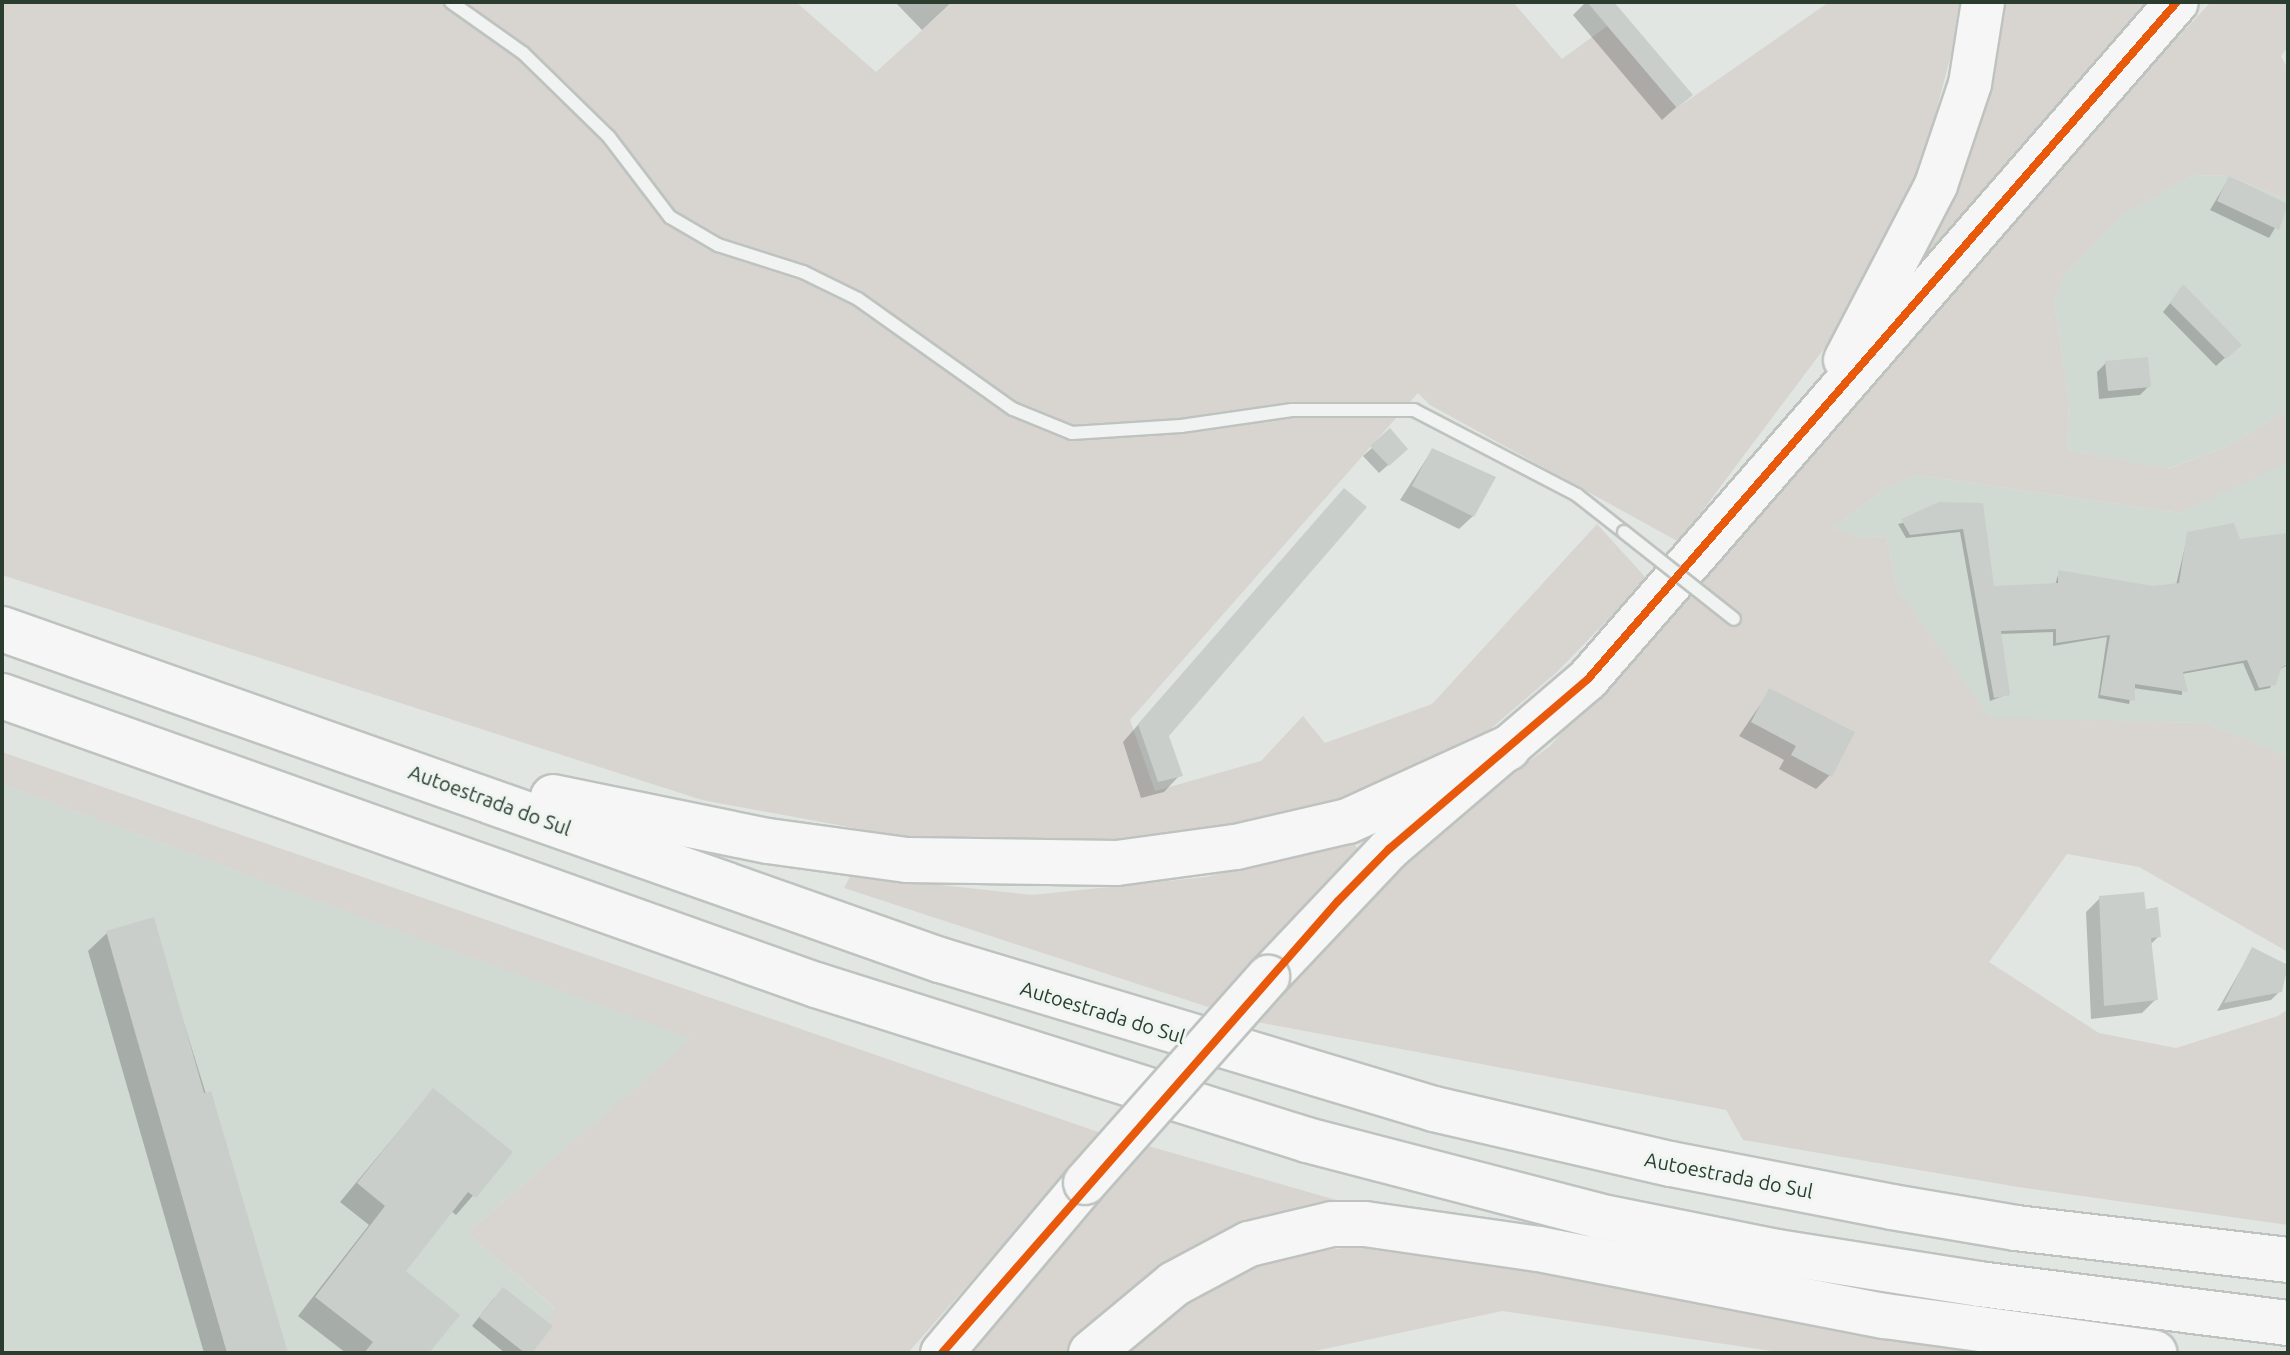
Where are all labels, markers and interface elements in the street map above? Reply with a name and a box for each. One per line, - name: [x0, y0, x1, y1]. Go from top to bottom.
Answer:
- street label: Autoestrada do Sul: [406, 759, 574, 841]
- street label: Autoestrada do Sul: [1018, 976, 1188, 1048]
- street label: Autoestrada do Sul: [1643, 1147, 1815, 1203]

